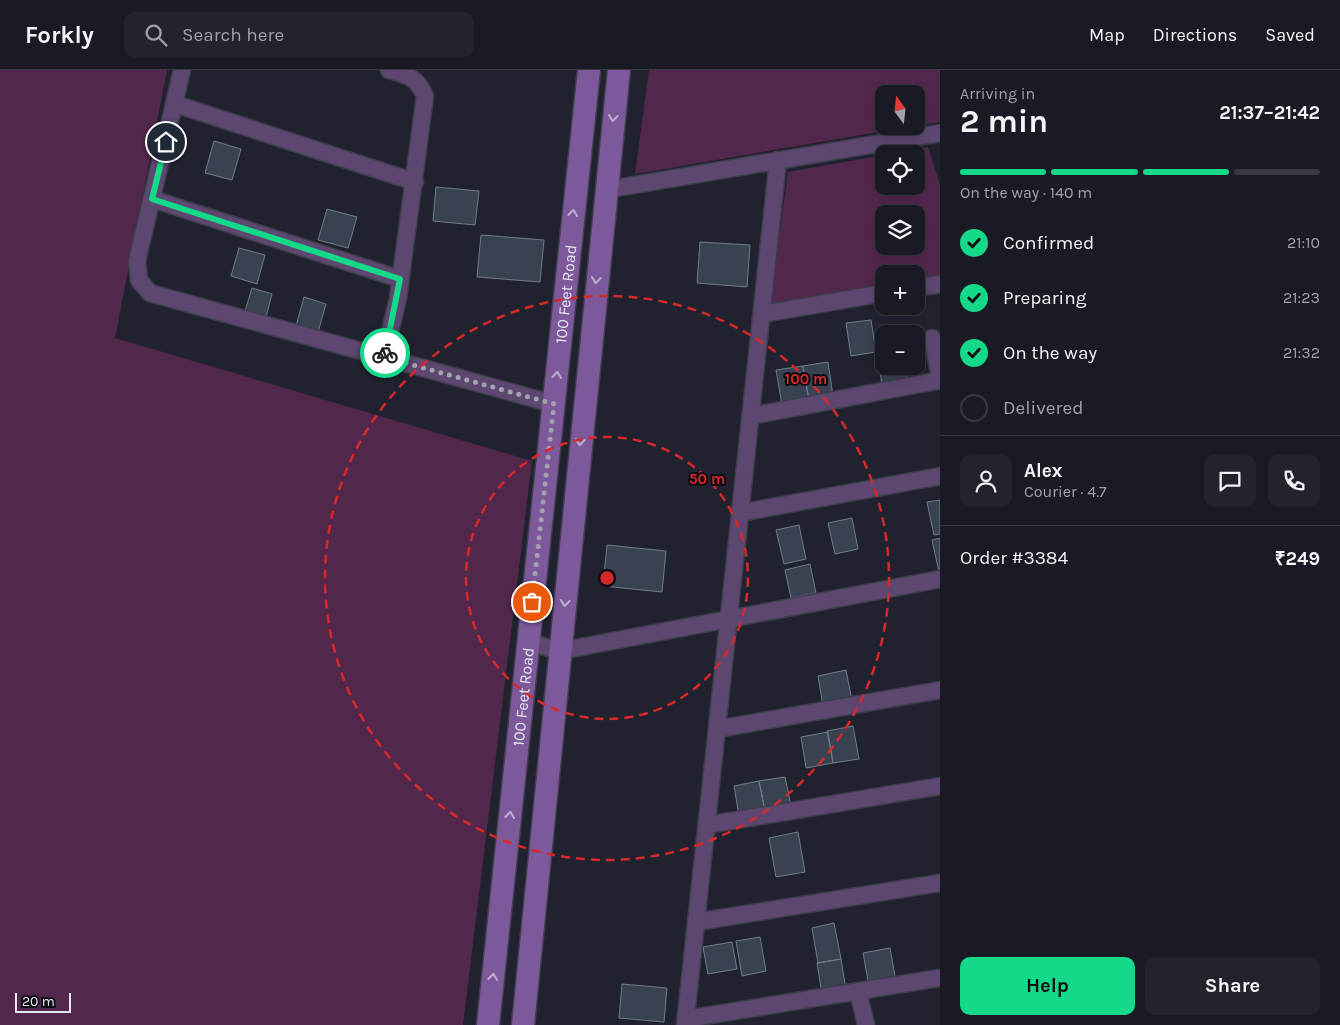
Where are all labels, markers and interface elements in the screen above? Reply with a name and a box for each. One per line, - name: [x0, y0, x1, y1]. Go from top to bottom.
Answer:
- search box: [124, 12, 474, 57]
- text: Forkly: [25, 21, 94, 49]
- icon: search: [142, 21, 170, 49]
- text: Search here: [182, 24, 284, 46]
- text: Map: [1089, 24, 1125, 46]
- text: Directions: [1153, 24, 1237, 46]
- text: Saved: [1265, 24, 1315, 46]
- text: Arriving in: [960, 84, 1035, 103]
- north arrow: [875, 85, 925, 135]
- map controls: [875, 85, 925, 375]
- text: 21:37–21:42: [1219, 102, 1320, 124]
- text: 2 min: [960, 103, 1048, 140]
- one-way arrow: [608, 115, 619, 123]
- pin: [145, 121, 187, 163]
- icon: home: [152, 128, 180, 156]
- button: locate: [875, 145, 925, 195]
- text: On the way · 140 m: [960, 183, 1092, 202]
- button: layers: [875, 205, 925, 255]
- one-way arrow: [567, 209, 578, 217]
- icon: check: [960, 229, 988, 257]
- text: Confirmed: [1003, 232, 1094, 254]
- text: 21:10: [1287, 233, 1320, 252]
- street label: 100 Feet Road: [551, 244, 580, 344]
- button: +: [875, 265, 925, 315]
- one-way arrow: [591, 276, 602, 284]
- icon: check: [960, 284, 988, 312]
- text: Preparing: [1003, 287, 1086, 309]
- text: 21:23: [1283, 288, 1320, 307]
- button: −: [875, 325, 925, 375]
- courier: [360, 328, 410, 378]
- icon: bike: [371, 339, 399, 367]
- icon: check: [960, 339, 988, 367]
- text: On the way: [1003, 342, 1097, 364]
- text: 21:32: [1283, 343, 1320, 362]
- text: 100 m: [785, 370, 827, 388]
- one-way arrow: [551, 371, 562, 379]
- text: Delivered: [1003, 397, 1083, 419]
- one-way arrow: [575, 438, 586, 446]
- button: person: [960, 455, 1012, 507]
- button: chat: [1204, 455, 1256, 507]
- button: phone: [1268, 455, 1320, 507]
- text: Alex: [1024, 460, 1062, 482]
- text: 50 m: [689, 470, 725, 488]
- text: Courier · 4.7: [1024, 482, 1107, 501]
- text: Order #3384: [960, 547, 1068, 569]
- text: ₹249: [1275, 548, 1320, 570]
- centre of rings: [598, 569, 616, 587]
- pin: [511, 581, 553, 623]
- icon: bag: [518, 588, 546, 616]
- one-way arrow: [559, 600, 570, 608]
- street label: 100 Feet Road: [508, 647, 537, 747]
- one-way arrow: [504, 811, 515, 819]
- button: Help: [960, 957, 1135, 1015]
- button: Share: [1145, 957, 1320, 1015]
- one-way arrow: [487, 972, 498, 980]
- scale bar: [15, 990, 71, 1013]
- text: 20 m: [22, 993, 55, 1010]

